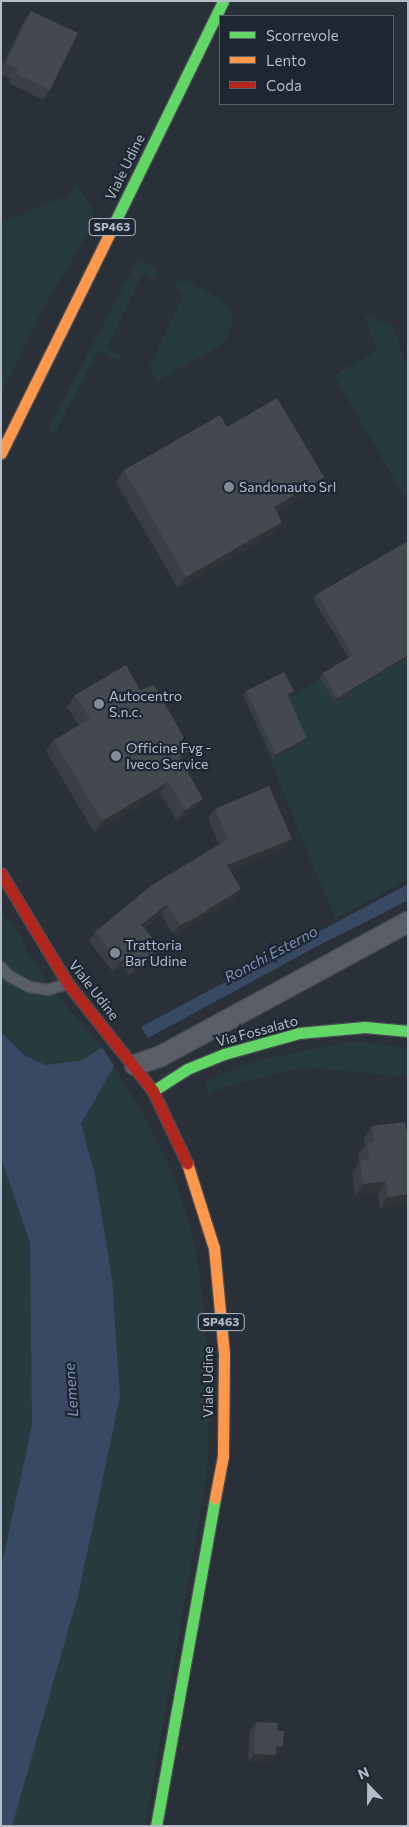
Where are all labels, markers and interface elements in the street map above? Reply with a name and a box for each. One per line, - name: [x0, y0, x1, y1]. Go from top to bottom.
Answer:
- legend: [219, 15, 394, 105]
- text: Scorrevole: [266, 26, 339, 44]
- text: Lento: [266, 51, 306, 69]
- text: Coda: [266, 76, 302, 94]
- street label: Viale Udine: [102, 131, 148, 203]
- road number: SP463: [88, 218, 136, 236]
- place label: Sandonauto Srl: [239, 479, 336, 495]
- marker: Sandonauto Srl: [223, 481, 235, 493]
- place label: Autocentro S.n.c.: [109, 688, 182, 720]
- marker: Autocentro S.n.c.: [93, 698, 105, 710]
- place label: Officine Fvg - Iveco Service: [126, 740, 211, 772]
- marker: Officine Fvg - Iveco Service: [110, 750, 122, 762]
- water label: Ronchi Esterno: [221, 922, 321, 986]
- place label: Trattoria Bar Udine: [125, 937, 187, 970]
- marker: Trattoria Bar Udine: [109, 947, 121, 959]
- street label: Viale Udine: [65, 957, 123, 1023]
- street label: Via Fossalato: [214, 1012, 300, 1050]
- road number: SP463: [197, 1312, 245, 1331]
- street label: Viale Udine: [200, 1346, 216, 1418]
- water label: Lemene: [60, 1362, 82, 1418]
- north arrow: [344, 1762, 394, 1812]
- text: N: [355, 1763, 371, 1782]

